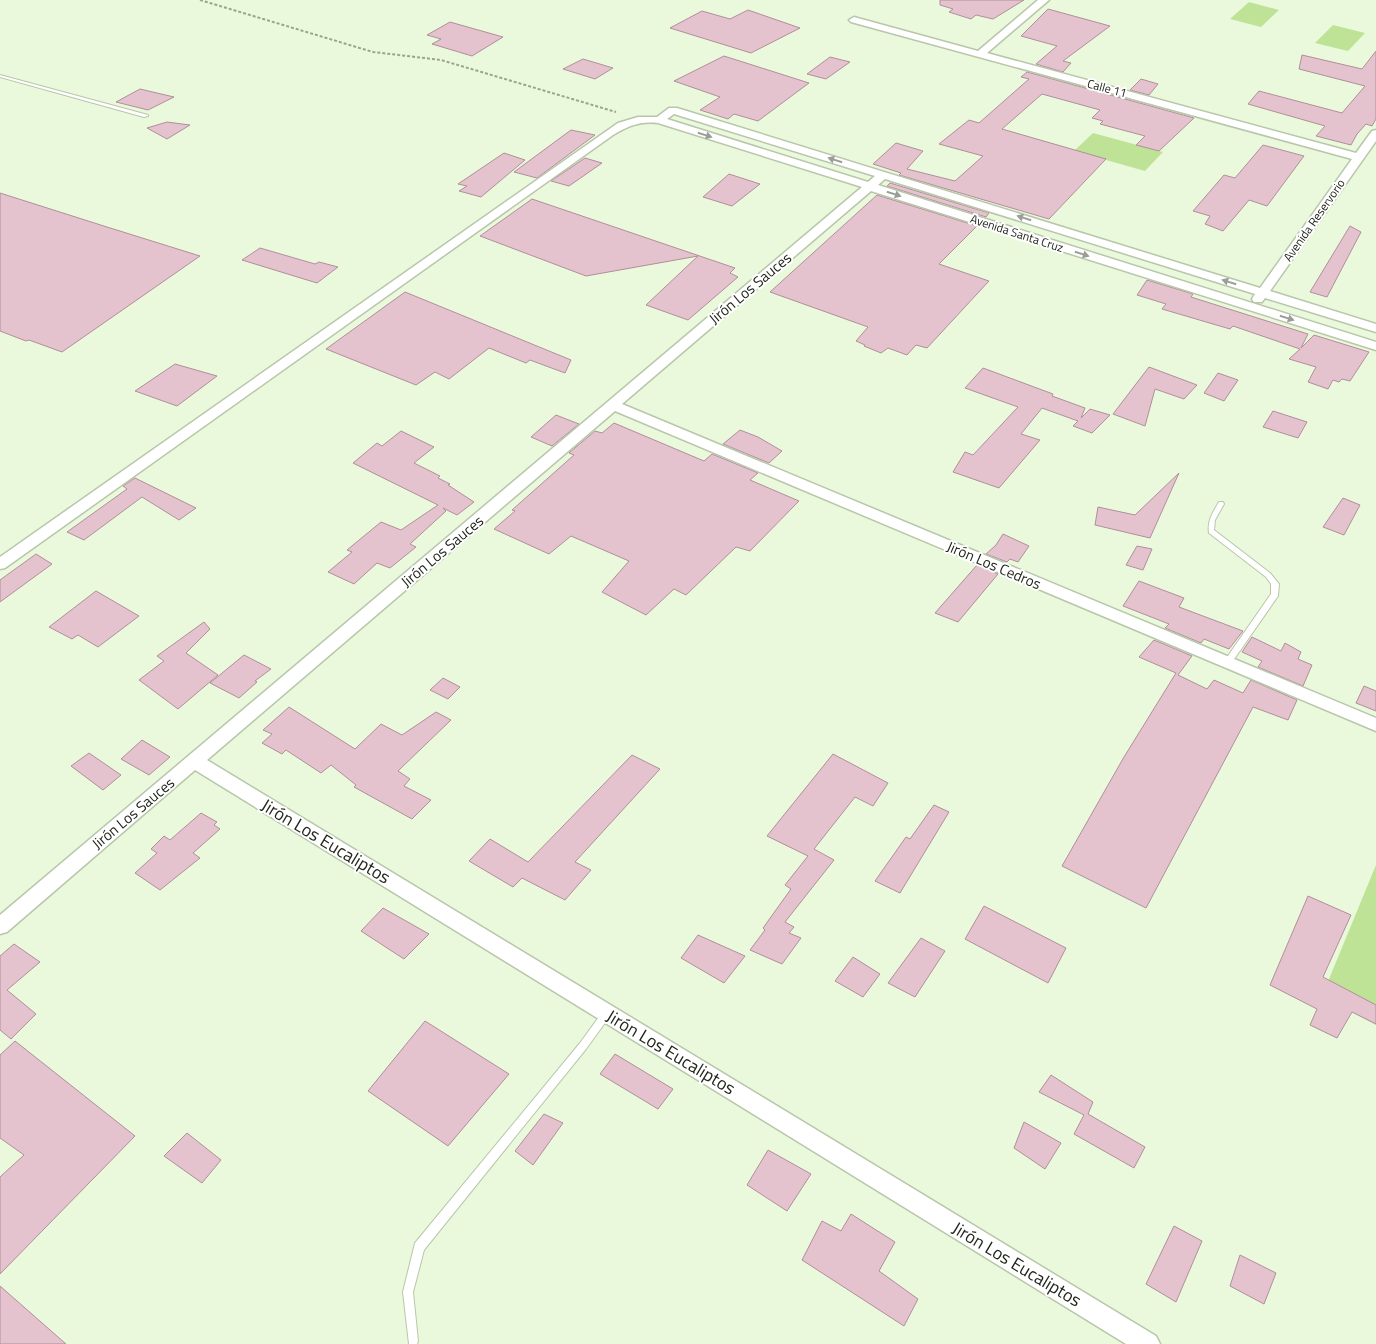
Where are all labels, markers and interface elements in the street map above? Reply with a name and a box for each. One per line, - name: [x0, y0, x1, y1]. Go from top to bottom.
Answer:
- street label: Calle 11: [1085, 74, 1129, 102]
- one-way arrow: [698, 131, 713, 139]
- one-way arrow: [828, 156, 843, 164]
- street label: Avenida Reservorio: [1278, 175, 1350, 265]
- one-way arrow: [886, 191, 901, 198]
- street label: Avenida Santa Cruz: [968, 209, 1066, 257]
- one-way arrow: [1016, 214, 1031, 222]
- street label: Jirón Los Sauces: [704, 246, 796, 330]
- one-way arrow: [1075, 250, 1090, 258]
- one-way arrow: [1222, 277, 1237, 285]
- one-way arrow: [1280, 315, 1295, 323]
- street label: Jirón Los Sauces: [396, 509, 488, 593]
- street label: Jirón Los Cedros: [943, 535, 1045, 595]
- street label: Jirón Los Sauces: [87, 771, 179, 855]
- street label: Jirón Los Eucaliptos: [256, 792, 396, 890]
- street label: Jirón Los Eucaliptos: [601, 1003, 741, 1101]
- street label: Jirón Los Eucaliptos: [947, 1215, 1087, 1313]

